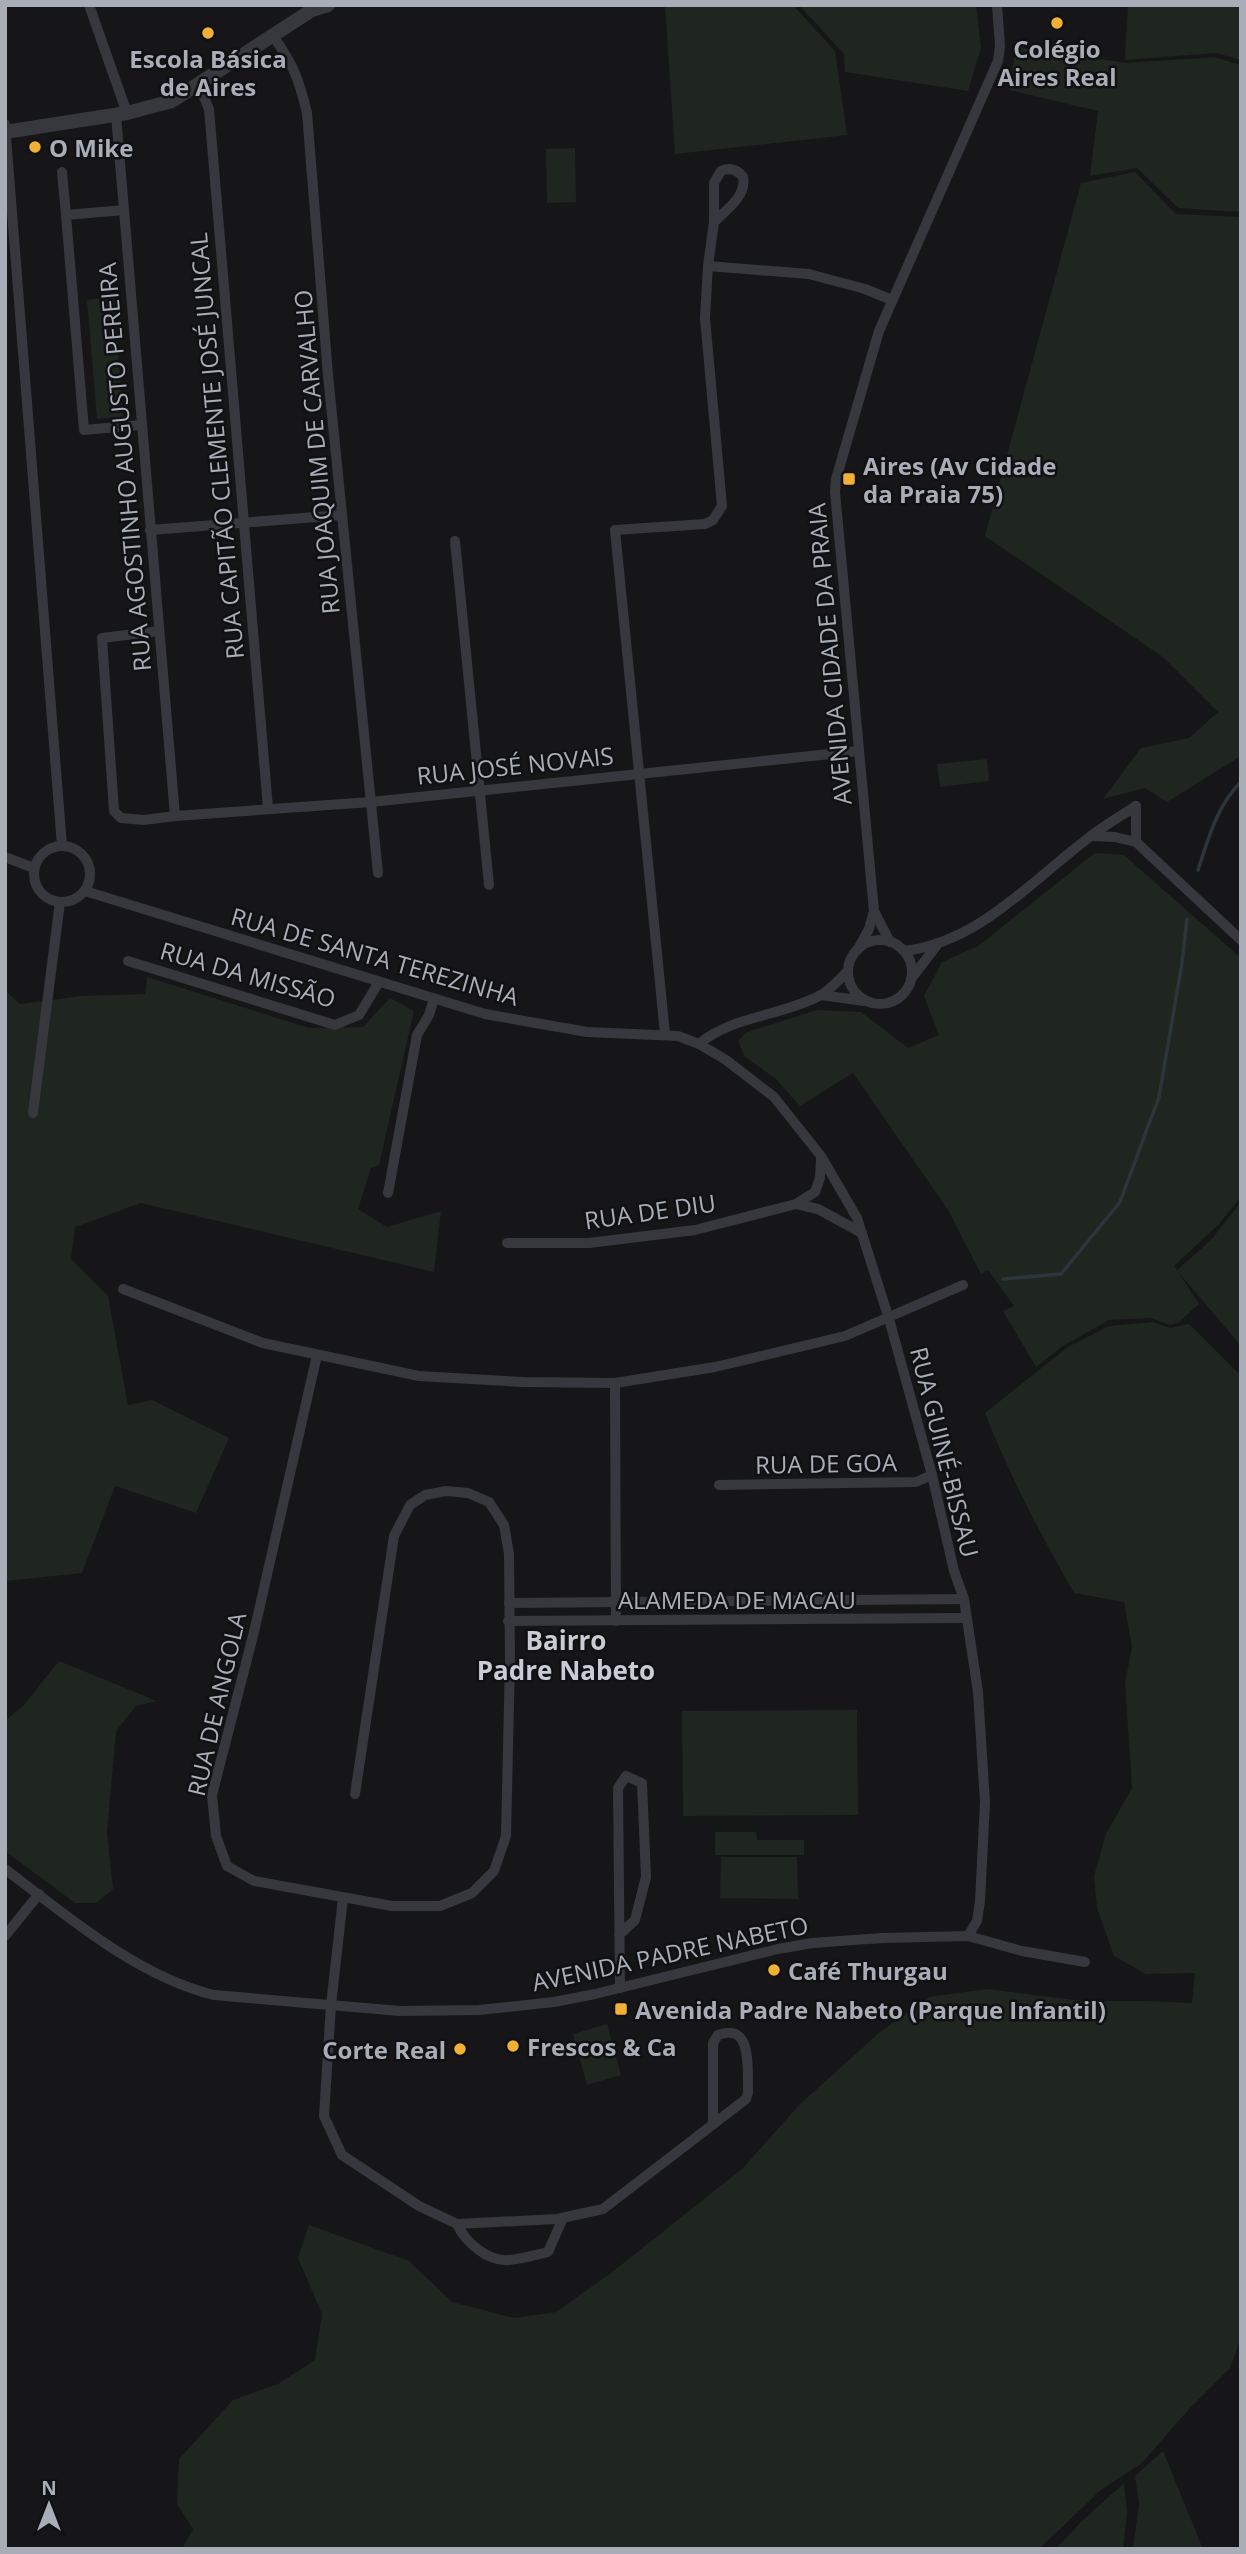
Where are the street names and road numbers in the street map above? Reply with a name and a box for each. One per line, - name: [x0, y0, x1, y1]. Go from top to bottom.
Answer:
- street label: RUA CAPITÃO CLEMENTE JOSÉ JUNCAL: [181, 231, 251, 661]
- street label: RUA AGOSTINHO AUGUSTO PEREIRA: [90, 260, 158, 673]
- street label: RUA JOAQUIM DE CARVALHO: [285, 289, 347, 615]
- street label: AVENIDA CIDADE DA PRAIA: [799, 501, 859, 806]
- street label: RUA JOSÉ NOVAIS: [415, 738, 615, 792]
- street label: RUA DE SANTA TEREZINHA: [227, 899, 523, 1013]
- street label: RUA DA MISSÃO: [156, 933, 340, 1015]
- street label: RUA DE DIU: [582, 1185, 718, 1237]
- street label: RUA GUINÉ-BISSAU: [903, 1343, 987, 1561]
- street label: RUA DE GOA: [755, 1445, 898, 1481]
- street label: ALAMEDA DE MACAU: [618, 1583, 856, 1616]
- street label: RUA DE ANGOLA: [179, 1608, 253, 1799]
- street label: AVENIDA PADRE NABETO: [529, 1908, 811, 1998]

